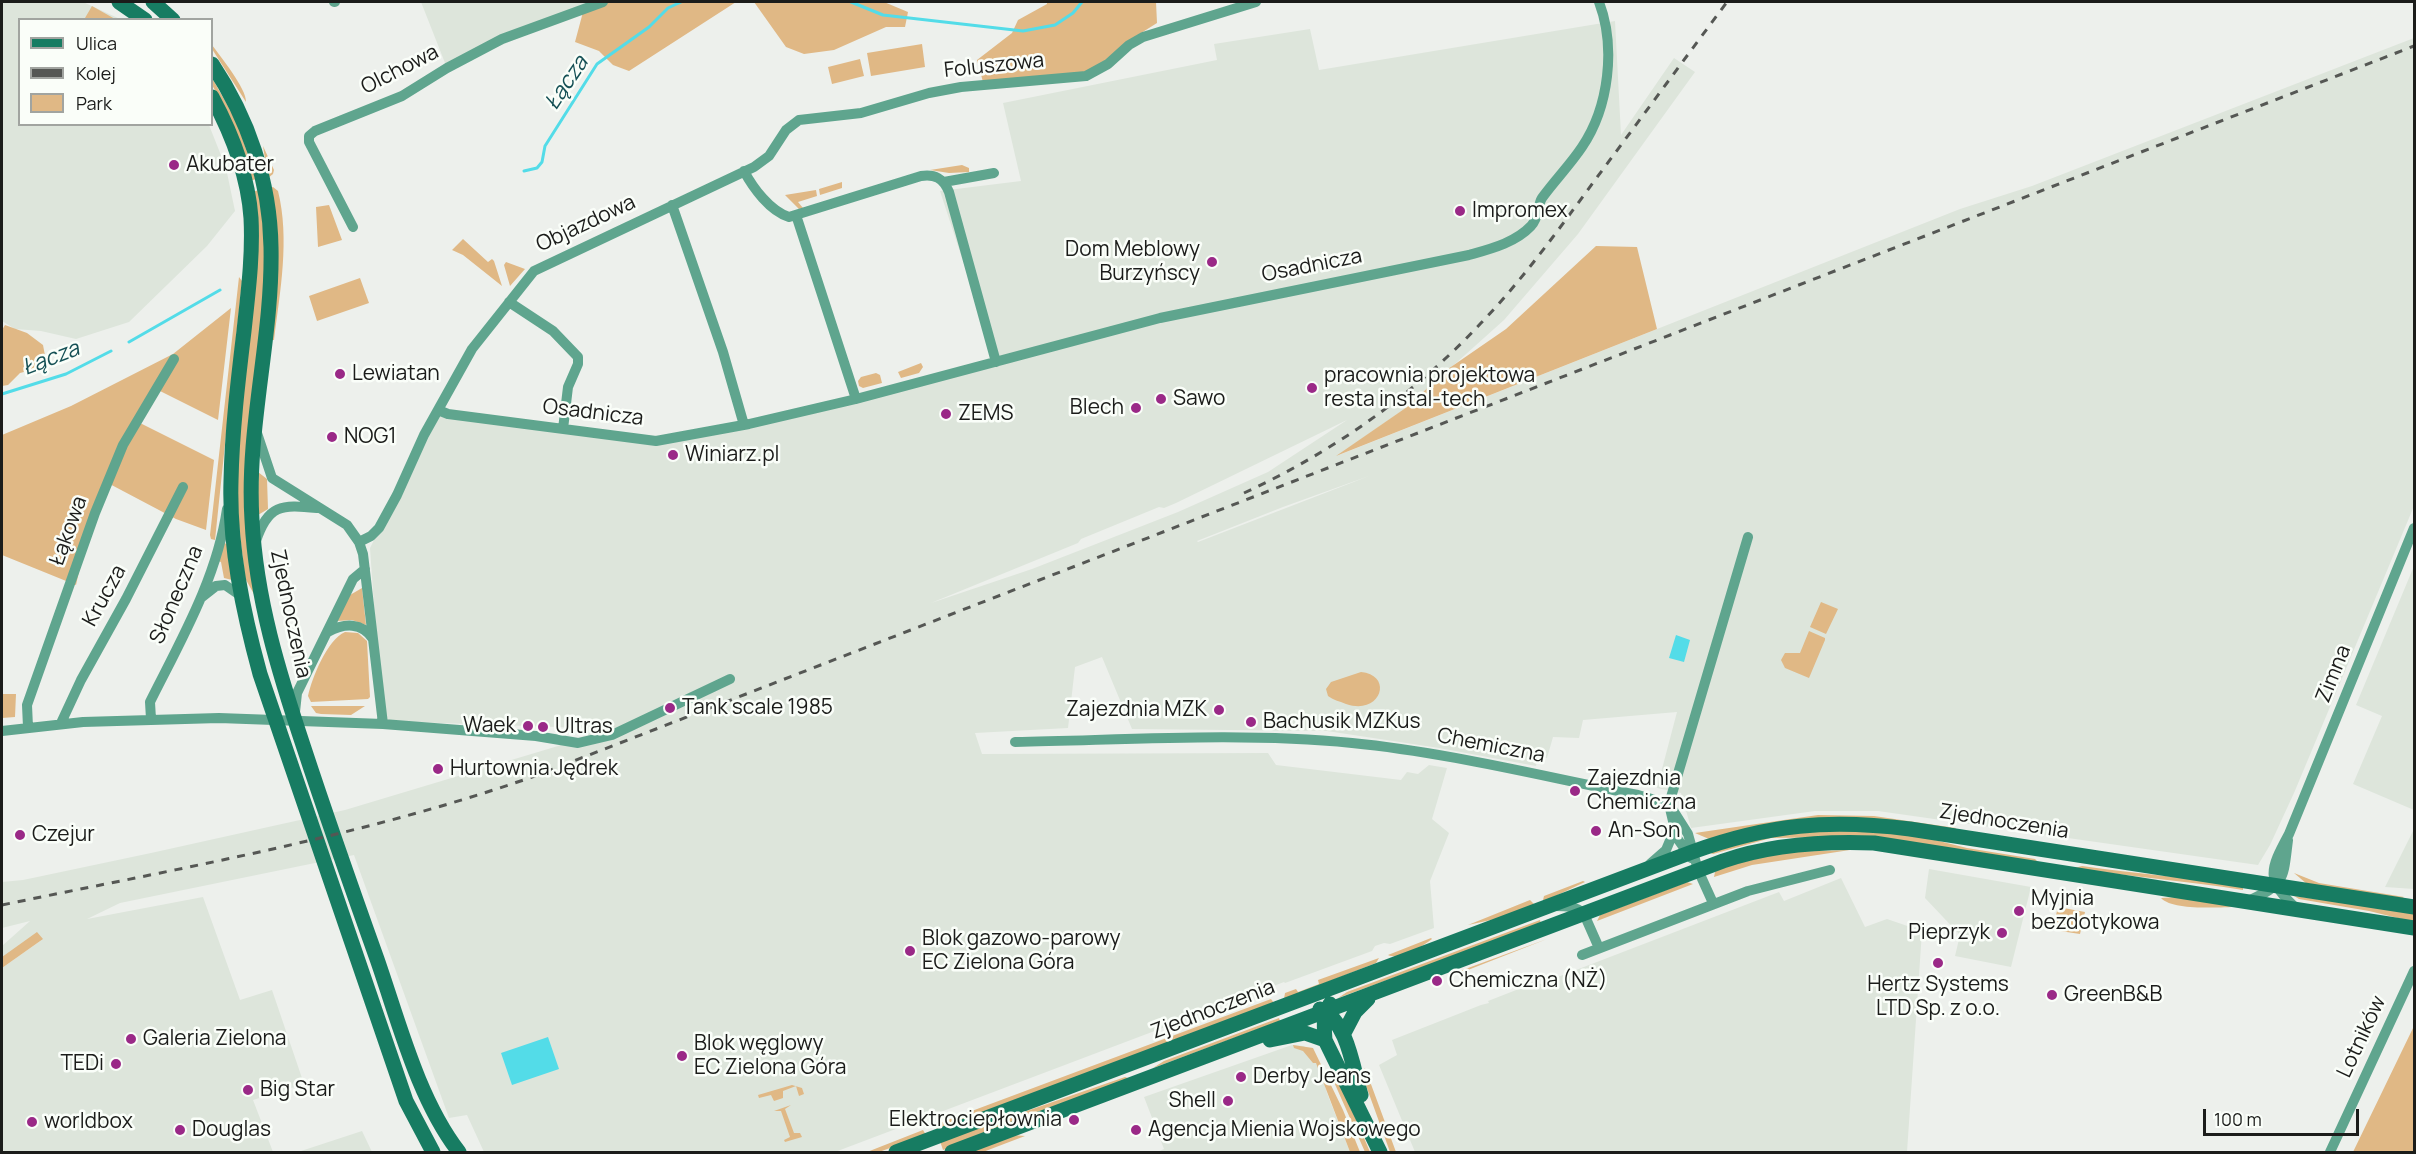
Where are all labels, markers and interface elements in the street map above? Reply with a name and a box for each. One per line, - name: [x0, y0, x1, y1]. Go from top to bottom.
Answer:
- legend: [18, 18, 213, 126]
- text: Ulica: [76, 31, 117, 55]
- street label: Olchowa: [357, 40, 443, 100]
- street label: Foluszowa: [943, 48, 1045, 84]
- water label: Łącza: [540, 51, 594, 115]
- text: Kolej: [76, 61, 116, 85]
- text: Park: [76, 91, 112, 115]
- place label: Akubater: [186, 152, 274, 178]
- marker: Akubater: [167, 158, 181, 172]
- street label: Objazdowa: [532, 190, 640, 258]
- place label: Impromex: [1472, 198, 1568, 224]
- marker: Impromex: [1453, 204, 1467, 218]
- place label: Dom Meblowy Burzyńscy: [1065, 237, 1200, 287]
- street label: Osadnicza: [1260, 244, 1364, 288]
- marker: Dom Meblowy Burzyńscy: [1205, 255, 1219, 269]
- water label: Łącza: [19, 336, 83, 382]
- place label: Lewiatan: [352, 361, 440, 387]
- place label: pracownia projektowa resta instal-tech: [1324, 363, 1535, 413]
- marker: Lewiatan: [333, 367, 347, 381]
- marker: pracownia projektowa resta instal-tech: [1305, 381, 1319, 395]
- place label: Sawo: [1173, 386, 1225, 412]
- marker: Sawo: [1154, 392, 1168, 406]
- street label: Osadnicza: [541, 394, 645, 432]
- place label: Blech: [1070, 395, 1124, 421]
- place label: ZEMS: [958, 401, 1013, 427]
- marker: Blech: [1129, 401, 1143, 415]
- marker: ZEMS: [939, 407, 953, 421]
- place label: NOG1: [344, 424, 397, 450]
- marker: NOG1: [325, 430, 339, 444]
- place label: Winiarz.pl: [685, 442, 780, 468]
- marker: Winiarz.pl: [666, 448, 680, 462]
- street label: Łąkowa: [45, 493, 93, 569]
- street label: Słoneczna: [145, 542, 209, 648]
- street label: Zjednoczenia: [264, 548, 316, 680]
- street label: Krucza: [78, 561, 132, 631]
- street label: Zimna: [2311, 642, 2357, 706]
- place label: Tank scale 1985: [682, 695, 833, 721]
- place label: Zajezdnia MZK: [1066, 697, 1207, 723]
- marker: Tank scale 1985: [663, 701, 677, 715]
- marker: Zajezdnia MZK: [1212, 703, 1226, 717]
- place label: Bachusik MZKus: [1263, 709, 1420, 735]
- place label: Waek: [463, 713, 516, 739]
- place label: Ultras: [555, 714, 613, 740]
- marker: Bachusik MZKus: [1244, 715, 1258, 729]
- marker: Waek: [521, 719, 535, 733]
- marker: Ultras: [536, 720, 550, 734]
- street label: Chemiczna: [1435, 723, 1547, 769]
- place label: Hurtownia Jędrek: [450, 756, 618, 782]
- marker: Hurtownia Jędrek: [431, 762, 445, 776]
- place label: Zajezdnia Chemiczna: [1587, 766, 1696, 816]
- marker: Zajezdnia Chemiczna: [1568, 784, 1582, 798]
- street label: Zjednoczenia: [1938, 799, 2070, 845]
- place label: An-Son: [1608, 818, 1680, 844]
- place label: Czejur: [32, 822, 95, 848]
- marker: An-Son: [1589, 824, 1603, 838]
- marker: Czejur: [13, 828, 27, 842]
- place label: Myjnia bezdotykowa: [2031, 886, 2159, 936]
- marker: Myjnia bezdotykowa: [2012, 904, 2026, 918]
- place label: Pieprzyk: [1908, 920, 1990, 946]
- place label: Blok gazowo-parowy EC Zielona Góra: [922, 926, 1121, 976]
- marker: Pieprzyk: [1995, 926, 2009, 940]
- marker: Blok gazowo-parowy EC Zielona Góra: [903, 944, 917, 958]
- marker: Hertz Systems LTD Sp. z o.o.: [1931, 956, 1945, 970]
- place label: Chemiczna (NŻ): [1449, 968, 1607, 994]
- place label: Hertz Systems LTD Sp. z o.o.: [1867, 972, 2009, 1022]
- marker: Chemiczna (NŻ): [1430, 974, 1444, 988]
- street label: Zjednoczenia: [1148, 975, 1278, 1045]
- place label: GreenB&B: [2064, 982, 2162, 1008]
- marker: GreenB&B: [2045, 988, 2059, 1002]
- street label: Lotników: [2332, 992, 2392, 1082]
- place label: Galeria Zielona: [143, 1026, 287, 1052]
- place label: Blok węglowy EC Zielona Góra: [694, 1031, 846, 1081]
- marker: Galeria Zielona: [124, 1032, 138, 1046]
- marker: Blok węglowy EC Zielona Góra: [675, 1049, 689, 1063]
- place label: TEDi: [60, 1051, 104, 1077]
- marker: TEDi: [109, 1057, 123, 1071]
- place label: Derby Jeans: [1253, 1064, 1371, 1090]
- marker: Derby Jeans: [1234, 1070, 1248, 1084]
- place label: Big Star: [260, 1077, 335, 1103]
- marker: Big Star: [241, 1083, 255, 1097]
- place label: Shell: [1168, 1088, 1216, 1114]
- marker: Shell: [1221, 1094, 1235, 1108]
- scale bar: [2206, 1097, 2362, 1135]
- place label: Elektrociepłownia: [889, 1107, 1062, 1133]
- text: 100 m: [2214, 1107, 2262, 1131]
- place label: worldbox: [44, 1109, 133, 1135]
- marker: Elektrociepłownia: [1067, 1113, 1081, 1127]
- marker: worldbox: [25, 1115, 39, 1129]
- place label: Douglas: [192, 1117, 271, 1143]
- place label: Agencja Mienia Wojskowego: [1148, 1117, 1421, 1143]
- marker: Douglas: [173, 1123, 187, 1137]
- marker: Agencja Mienia Wojskowego: [1129, 1123, 1143, 1137]

